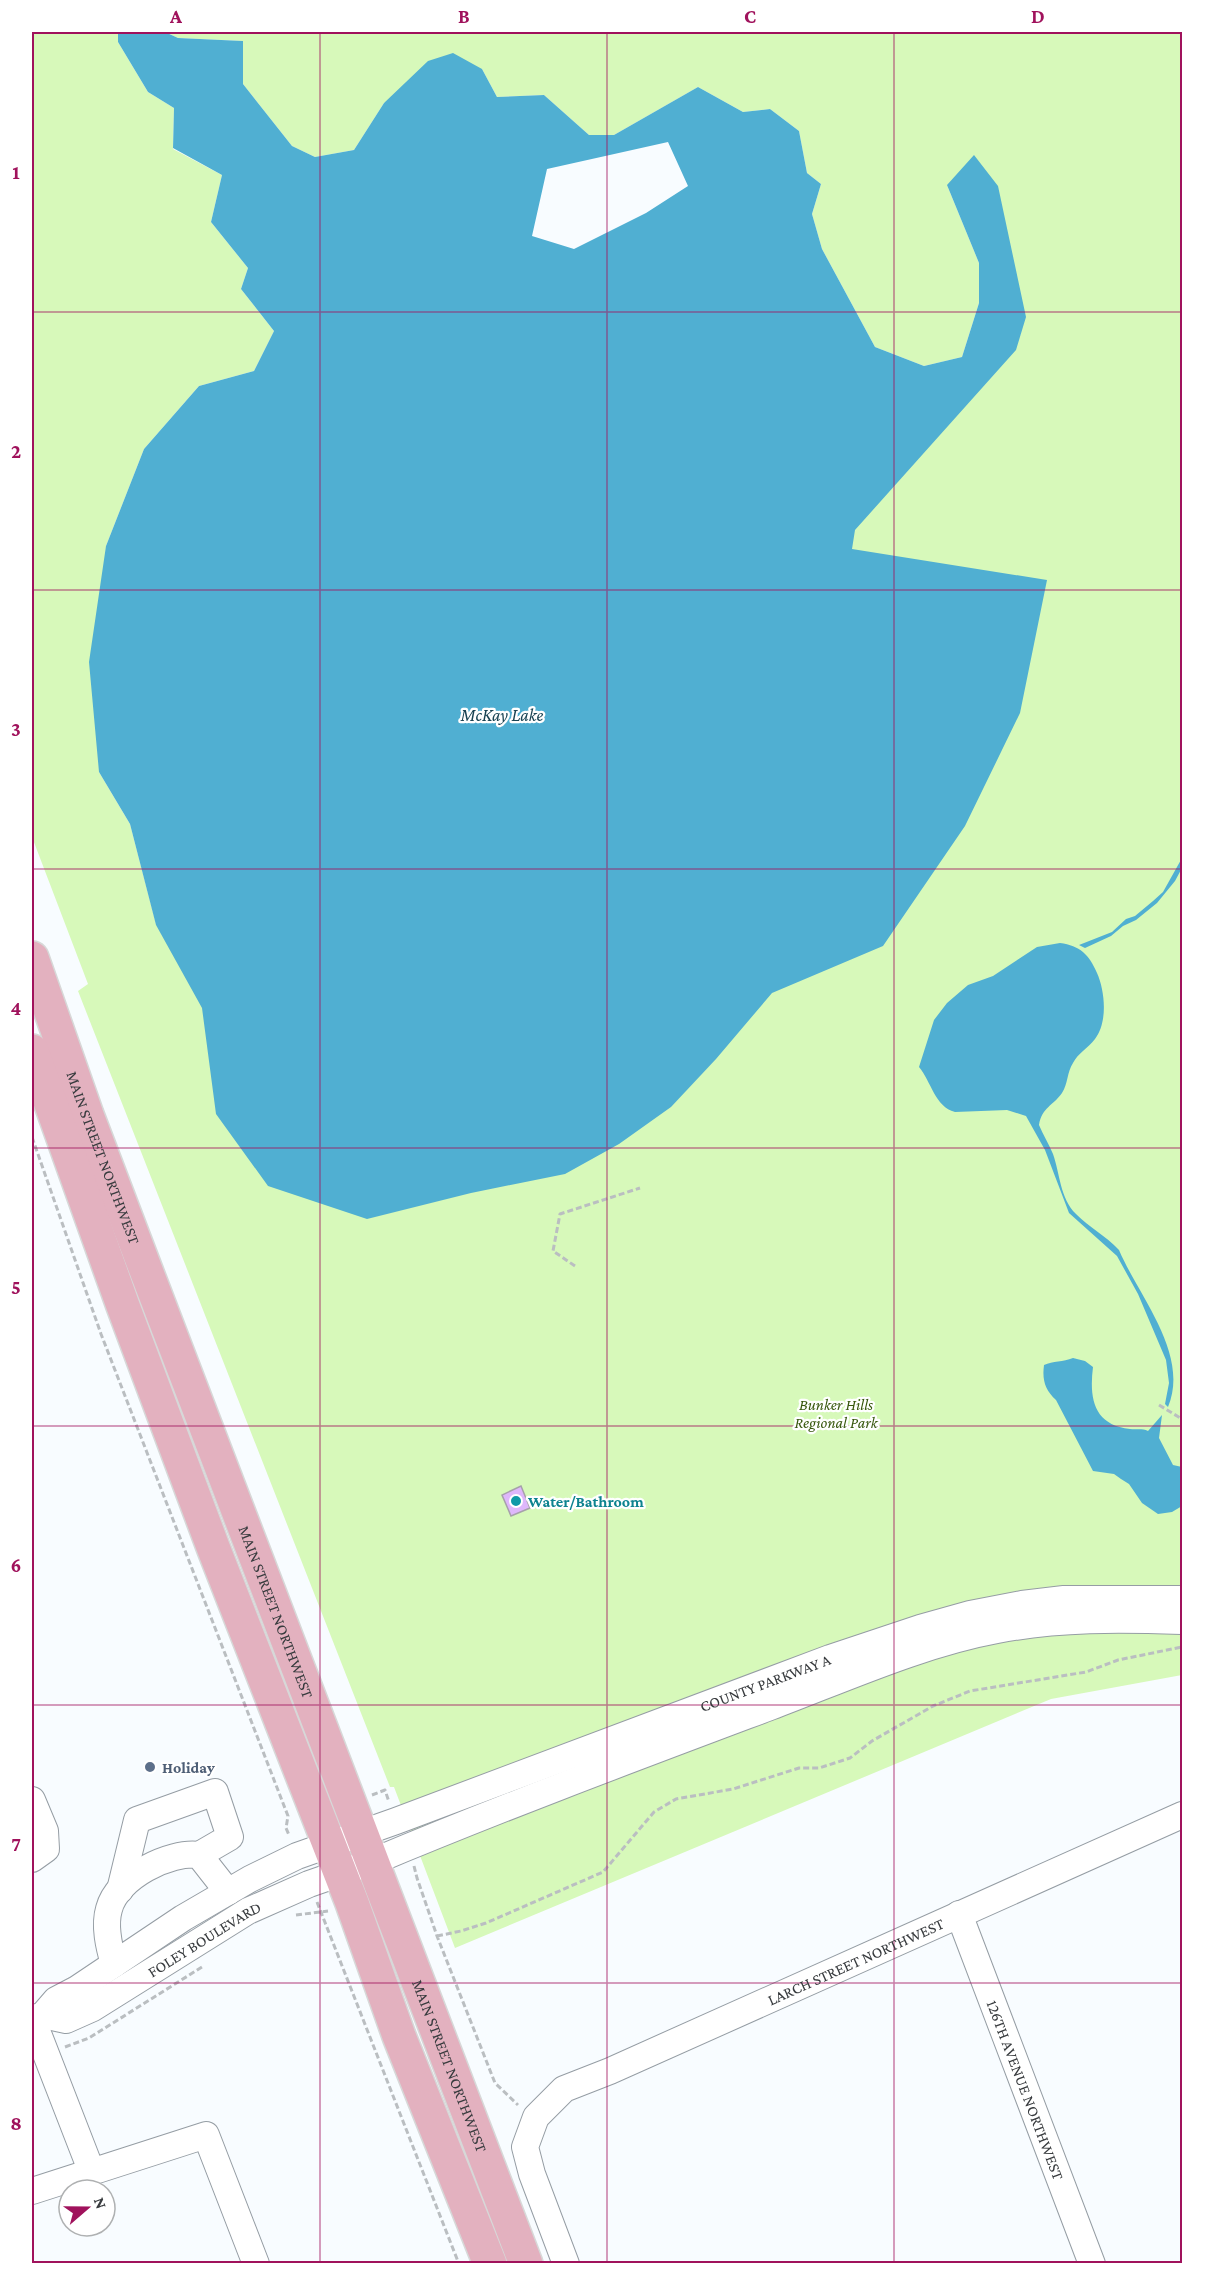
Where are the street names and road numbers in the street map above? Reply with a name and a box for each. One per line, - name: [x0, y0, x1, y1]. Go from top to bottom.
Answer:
- street label: MAIN STREET NORTHWEST: [64, 1069, 144, 1247]
- street label: MAIN STREET NORTHWEST: [236, 1523, 317, 1701]
- street label: COUNTY PARKWAY A: [698, 1650, 834, 1715]
- street label: FOLEY BOULEVARD: [144, 1898, 263, 1980]
- street label: LARCH STREET NORTHWEST: [765, 1914, 946, 2008]
- street label: MAIN STREET NORTHWEST: [409, 1977, 491, 2155]
- street label: 126TH AVENUE NORTHWEST: [984, 1998, 1068, 2182]

